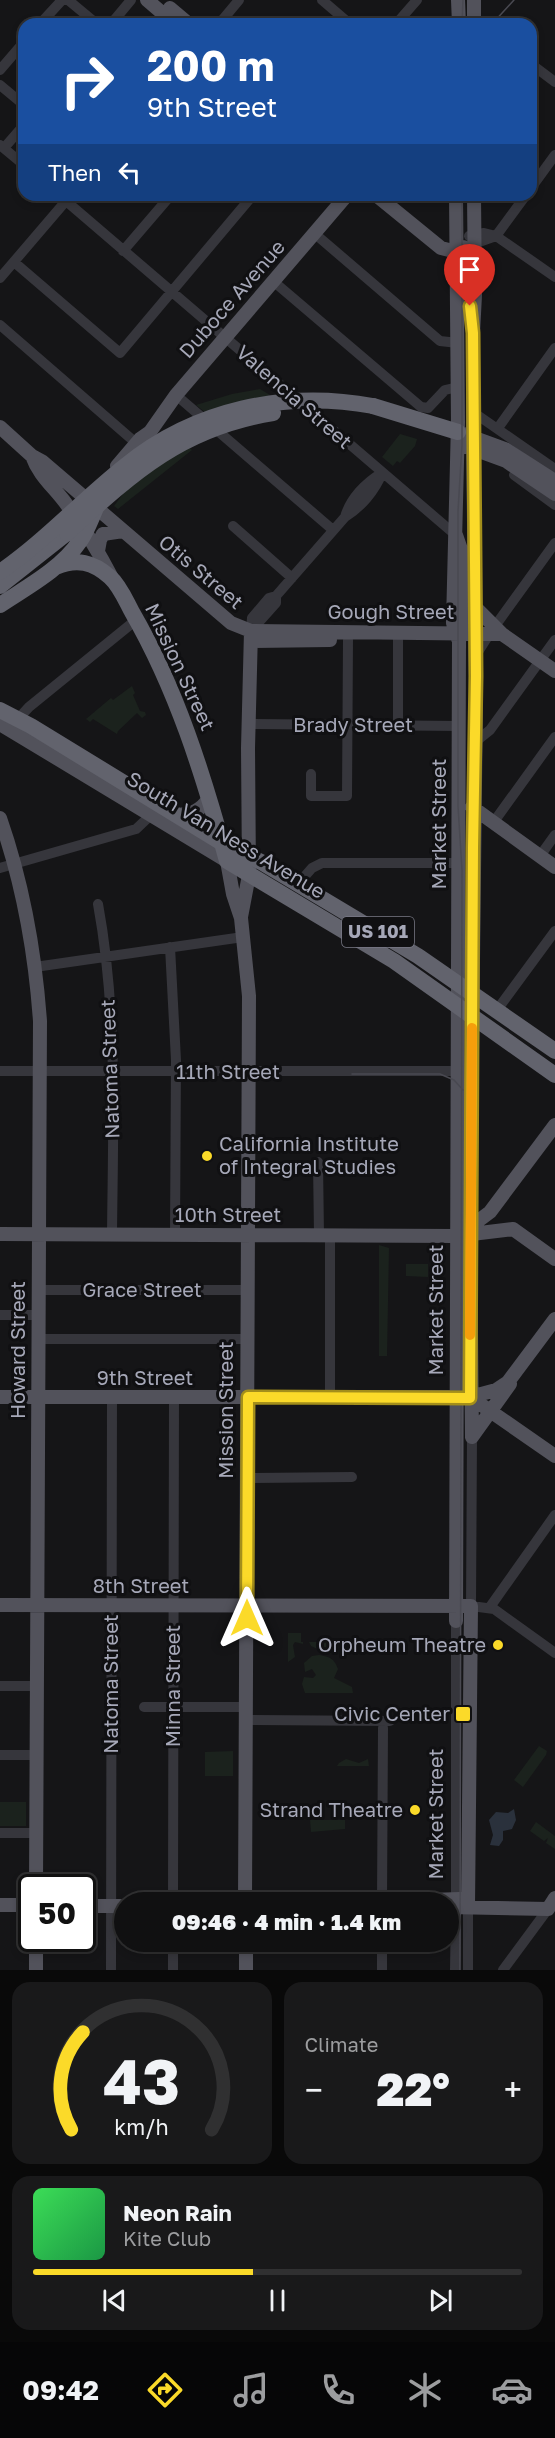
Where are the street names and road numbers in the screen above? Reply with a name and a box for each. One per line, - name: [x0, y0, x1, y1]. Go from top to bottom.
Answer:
- street label: Duboce Avenue: [173, 234, 289, 362]
- street label: Valencia Street: [232, 340, 357, 453]
- street label: Otis Street: [154, 529, 249, 614]
- street label: Mission Street: [141, 599, 221, 734]
- street label: Gough Street: [328, 599, 455, 623]
- street label: Brady Street: [293, 712, 413, 736]
- street label: Market Street: [426, 759, 450, 890]
- street label: South Van Ness Avenue: [123, 766, 330, 903]
- road number: US 101: [342, 917, 414, 947]
- street label: Natoma Street: [95, 999, 123, 1139]
- street label: 11th Street: [176, 1059, 280, 1083]
- street label: 10th Street: [175, 1202, 281, 1226]
- street label: Market Street: [423, 1245, 447, 1376]
- street label: Grace Street: [82, 1277, 202, 1301]
- street label: Howard Street: [5, 1281, 29, 1419]
- street label: Mission Street: [213, 1341, 237, 1479]
- street label: 9th Street: [97, 1365, 193, 1389]
- street label: 8th Street: [93, 1573, 189, 1597]
- street label: Natoma Street: [98, 1614, 122, 1754]
- street label: Minna Street: [160, 1625, 184, 1747]
- street label: Market Street: [423, 1749, 447, 1880]

